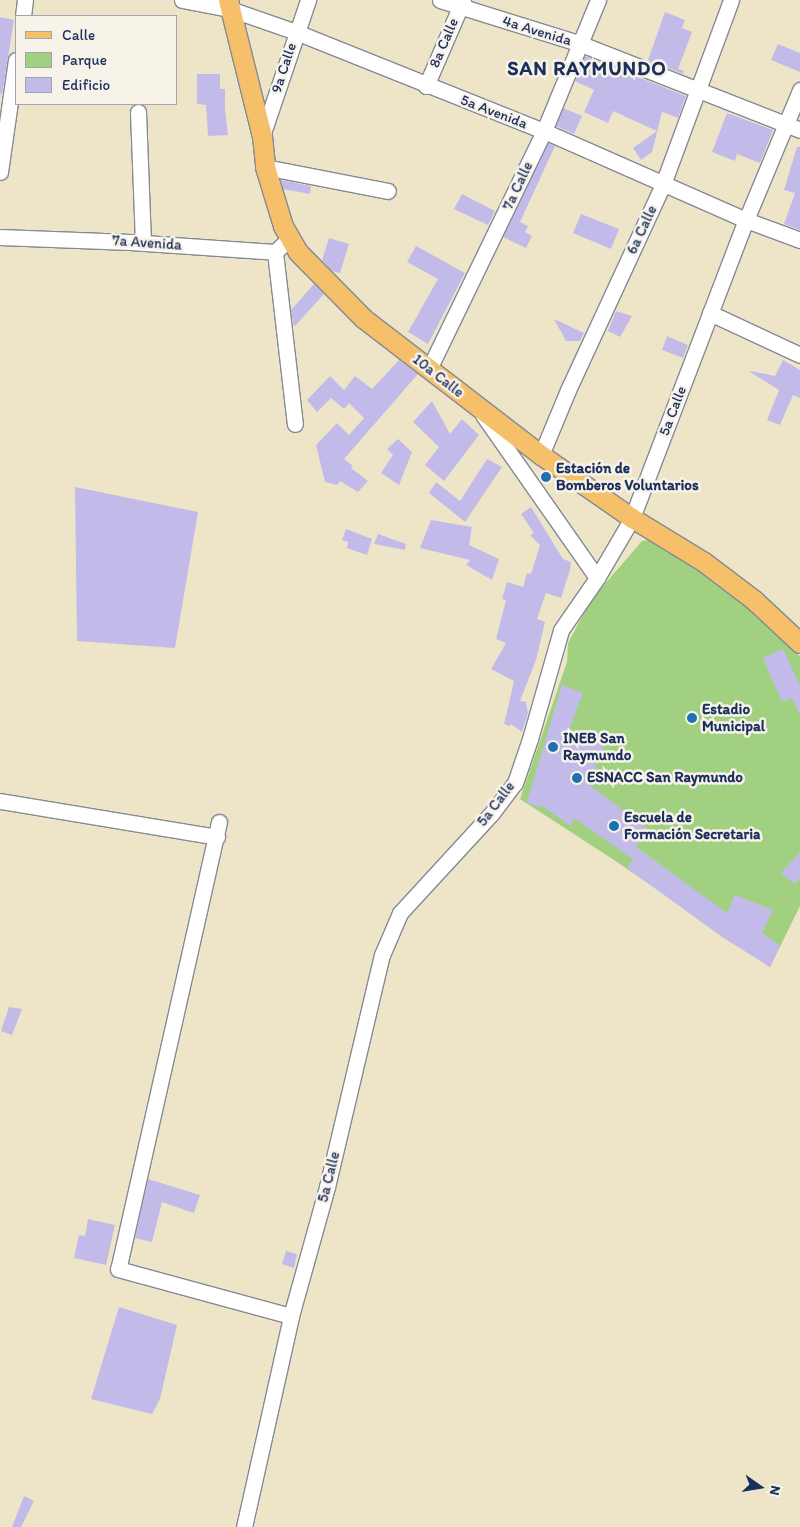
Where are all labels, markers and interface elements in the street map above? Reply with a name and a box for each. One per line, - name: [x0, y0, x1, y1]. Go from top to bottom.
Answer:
- street label: 4a Avenida: [500, 12, 574, 50]
- legend: [15, 15, 178, 105]
- street label: 8a Calle: [425, 15, 463, 71]
- text: Calle: [62, 26, 95, 44]
- street label: 9a Calle: [267, 40, 301, 96]
- text: Parque: [62, 51, 107, 69]
- district label: SAN RAYMUNDO: [506, 56, 668, 80]
- text: Edificio: [62, 76, 110, 94]
- street label: 5a Avenida: [458, 91, 530, 133]
- street label: 7a Calle: [499, 159, 537, 213]
- street label: 6a Calle: [623, 203, 661, 257]
- street label: 7a Avenida: [112, 232, 182, 254]
- street label: 10a Calle: [409, 350, 467, 402]
- street label: 5a Calle: [655, 383, 691, 439]
- place label: Estación de Bomberos Voluntarios: [556, 459, 698, 494]
- marker: Estación de Bomberos Voluntarios: [540, 471, 552, 483]
- place label: Estadio Municipal: [702, 700, 765, 735]
- marker: Estadio Municipal: [686, 712, 698, 724]
- place label: INEB San Raymundo: [563, 729, 631, 764]
- marker: INEB San Raymundo: [547, 741, 559, 753]
- place label: ESNACC San Raymundo: [587, 769, 743, 787]
- marker: ESNACC San Raymundo: [571, 772, 583, 784]
- street label: 5a Calle: [473, 778, 519, 830]
- place label: Escuela de Formación Secretaria: [624, 808, 761, 843]
- marker: Escuela de Formación Secretaria: [608, 820, 620, 832]
- street label: 5a Calle: [314, 1150, 344, 1204]
- north arrow: [735, 1462, 785, 1512]
- text: N: [766, 1484, 784, 1497]

